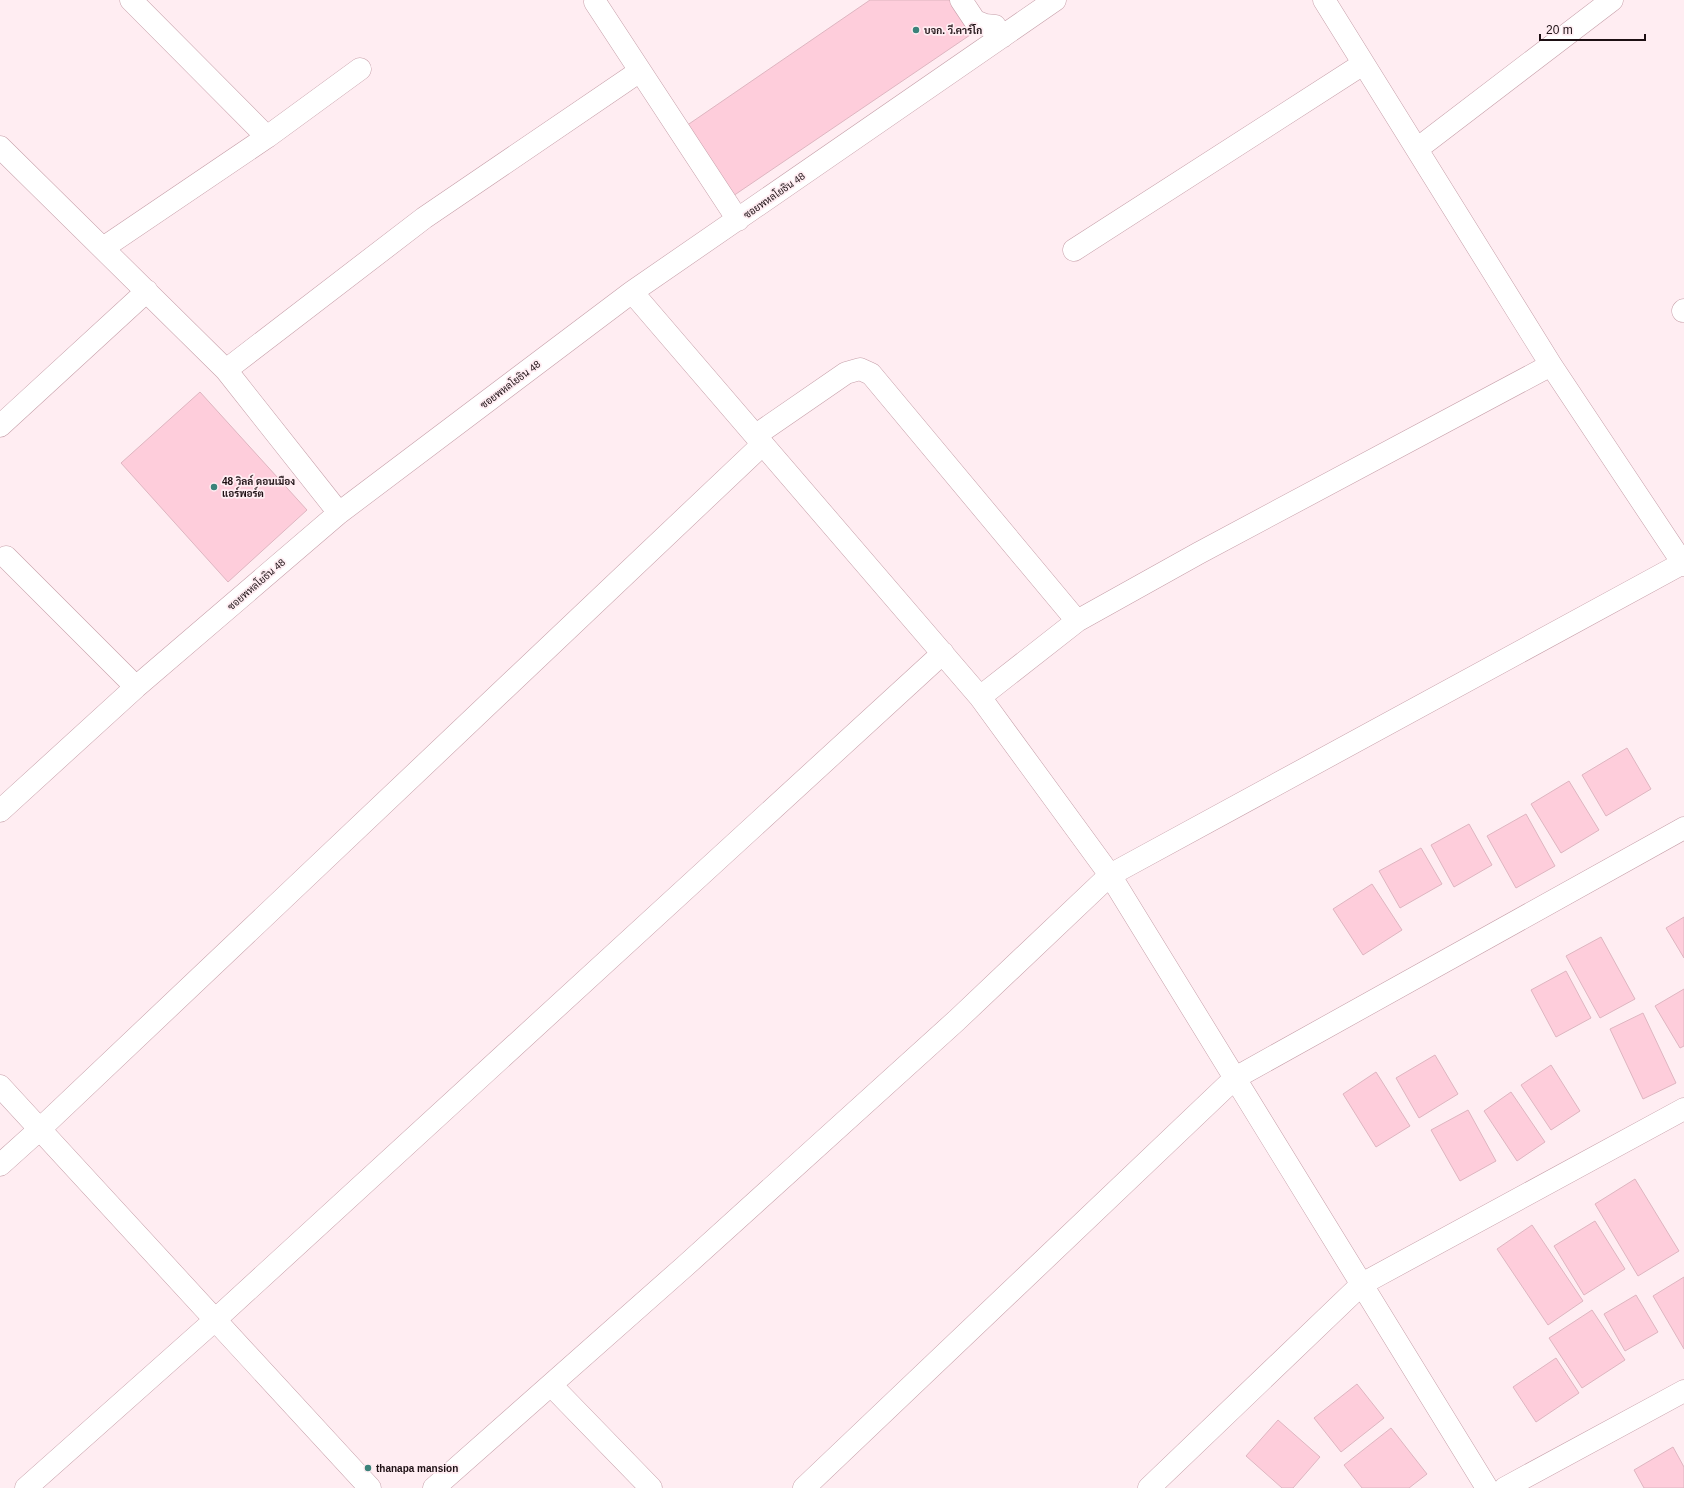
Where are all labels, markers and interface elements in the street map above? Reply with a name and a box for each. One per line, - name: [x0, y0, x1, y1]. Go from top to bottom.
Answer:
- scale bar: [1540, 16, 1645, 42]
- place label: บจก. วี.คาร์โก: [924, 23, 982, 36]
- text: 20 m: [1546, 23, 1573, 37]
- marker: บจก. วี.คาร์โก: [911, 25, 921, 35]
- street label: ซอยพหลโยธิน 48: [741, 169, 807, 221]
- street label: ซอยพหลโยธิน 48: [478, 357, 543, 411]
- place label: 48 วิลล์ ดอนเมือง แอร์พอร์ต: [222, 474, 295, 499]
- marker: 48 วิลล์ ดอนเมือง แอร์พอร์ต: [209, 482, 219, 492]
- street label: ซอยพหลโยธิน 48: [225, 555, 288, 612]
- marker: thanapa mansion: [363, 1463, 373, 1473]
- place label: thanapa mansion: [376, 1463, 458, 1474]

